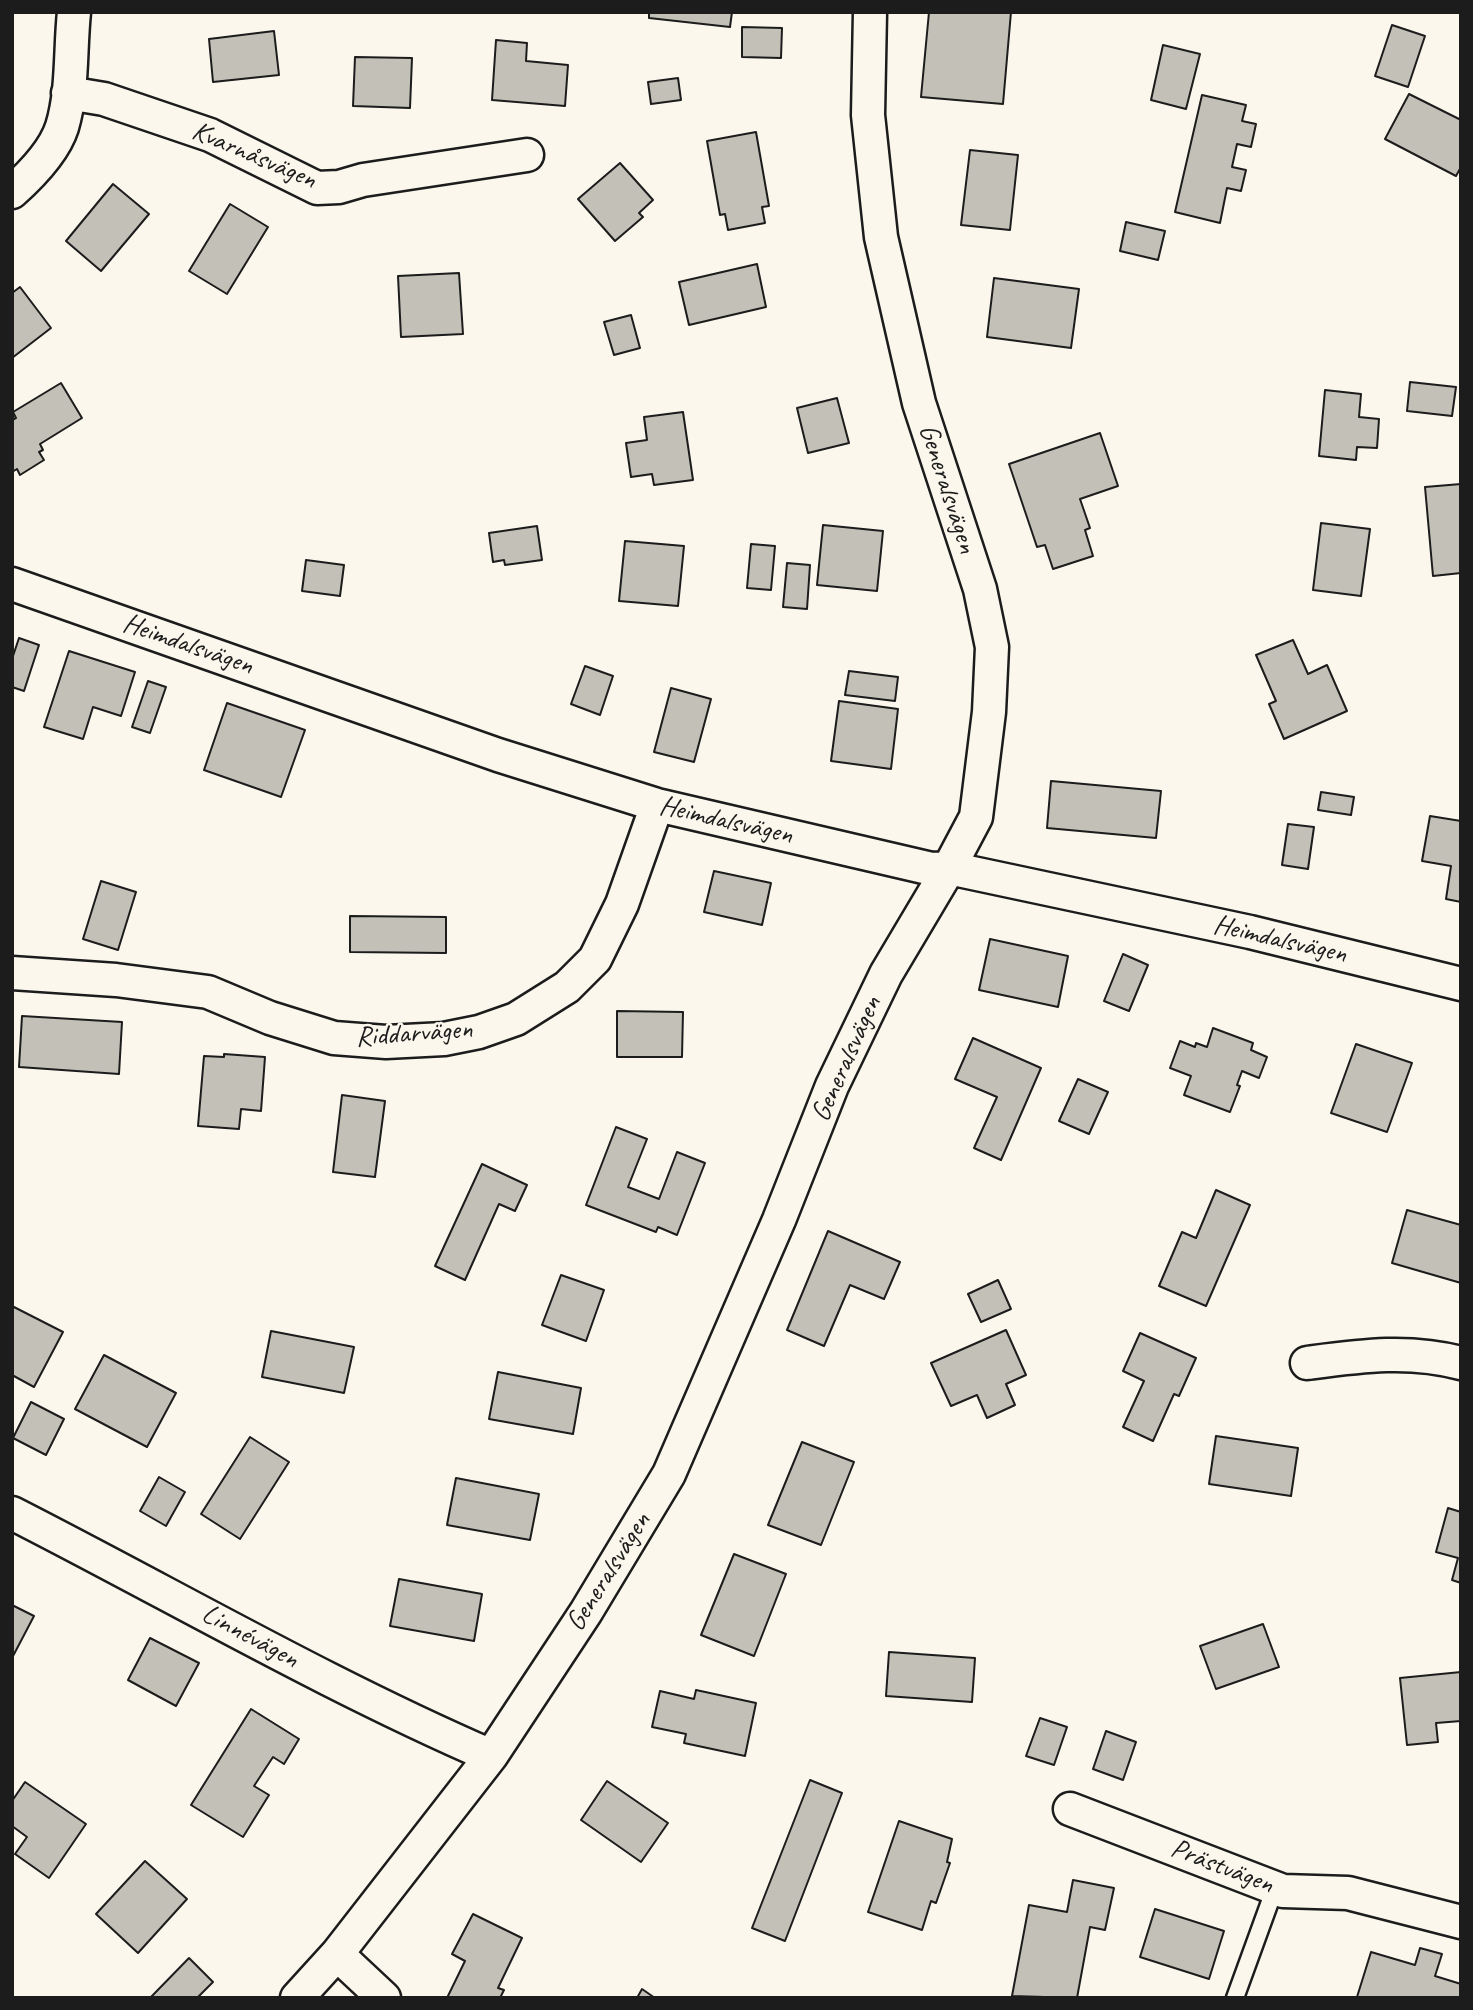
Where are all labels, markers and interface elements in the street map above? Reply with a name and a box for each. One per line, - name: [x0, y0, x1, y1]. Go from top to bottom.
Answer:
- street label: Kvarnåsvägen: [187, 115, 321, 197]
- street label: Generalsvägen: [910, 420, 984, 558]
- street label: Heimdalsvägen: [118, 607, 258, 683]
- street label: Heimdalsvägen: [656, 789, 796, 853]
- street label: Heimdalsvägen: [1210, 908, 1350, 972]
- street label: Generalsvägen: [805, 991, 889, 1127]
- street label: Riddarvägen: [355, 1013, 473, 1055]
- street label: Generalsvägen: [559, 1507, 659, 1637]
- street label: Linnévägen: [196, 1598, 304, 1676]
- street label: Prästvägen: [1166, 1832, 1278, 1902]

